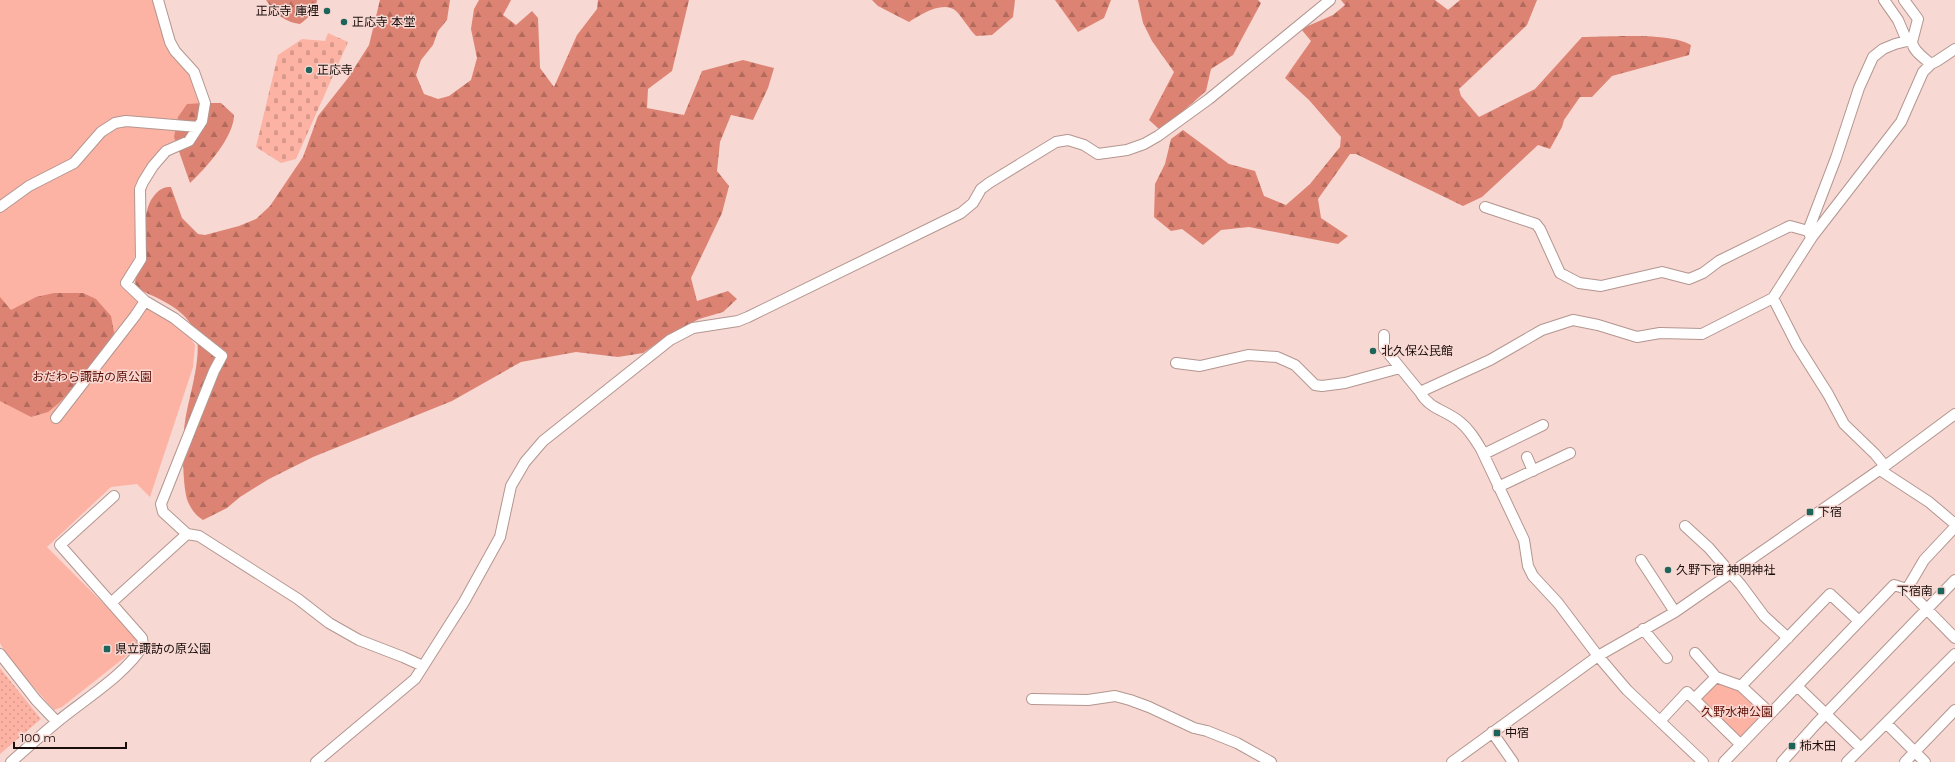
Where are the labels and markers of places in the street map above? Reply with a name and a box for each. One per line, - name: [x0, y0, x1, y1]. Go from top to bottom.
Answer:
- place label: 正応寺 庫裡: [256, 3, 319, 18]
- marker: 正応寺 庫裡: [322, 6, 332, 16]
- place label: 正応寺 本堂: [352, 14, 415, 29]
- marker: 正応寺 本堂: [339, 17, 349, 27]
- place label: 正応寺: [317, 62, 353, 77]
- marker: 正応寺: [304, 65, 314, 75]
- place label: 北久保公民館: [1381, 343, 1453, 358]
- marker: 北久保公民館: [1368, 346, 1378, 356]
- place label: 下宿: [1818, 504, 1842, 519]
- marker: 下宿: [1805, 507, 1815, 517]
- place label: 久野下宿 神明神社: [1676, 562, 1775, 577]
- marker: 久野下宿 神明神社: [1663, 565, 1673, 575]
- place label: 下宿南: [1897, 583, 1933, 598]
- marker: 下宿南: [1936, 586, 1946, 596]
- place label: 県立諏訪の原公園: [115, 641, 211, 656]
- marker: 県立諏訪の原公園: [102, 644, 112, 654]
- place label: 中宿: [1505, 725, 1529, 740]
- marker: 中宿: [1492, 728, 1502, 738]
- place label: 柿木田: [1800, 738, 1836, 753]
- marker: 柿木田: [1787, 741, 1797, 751]

